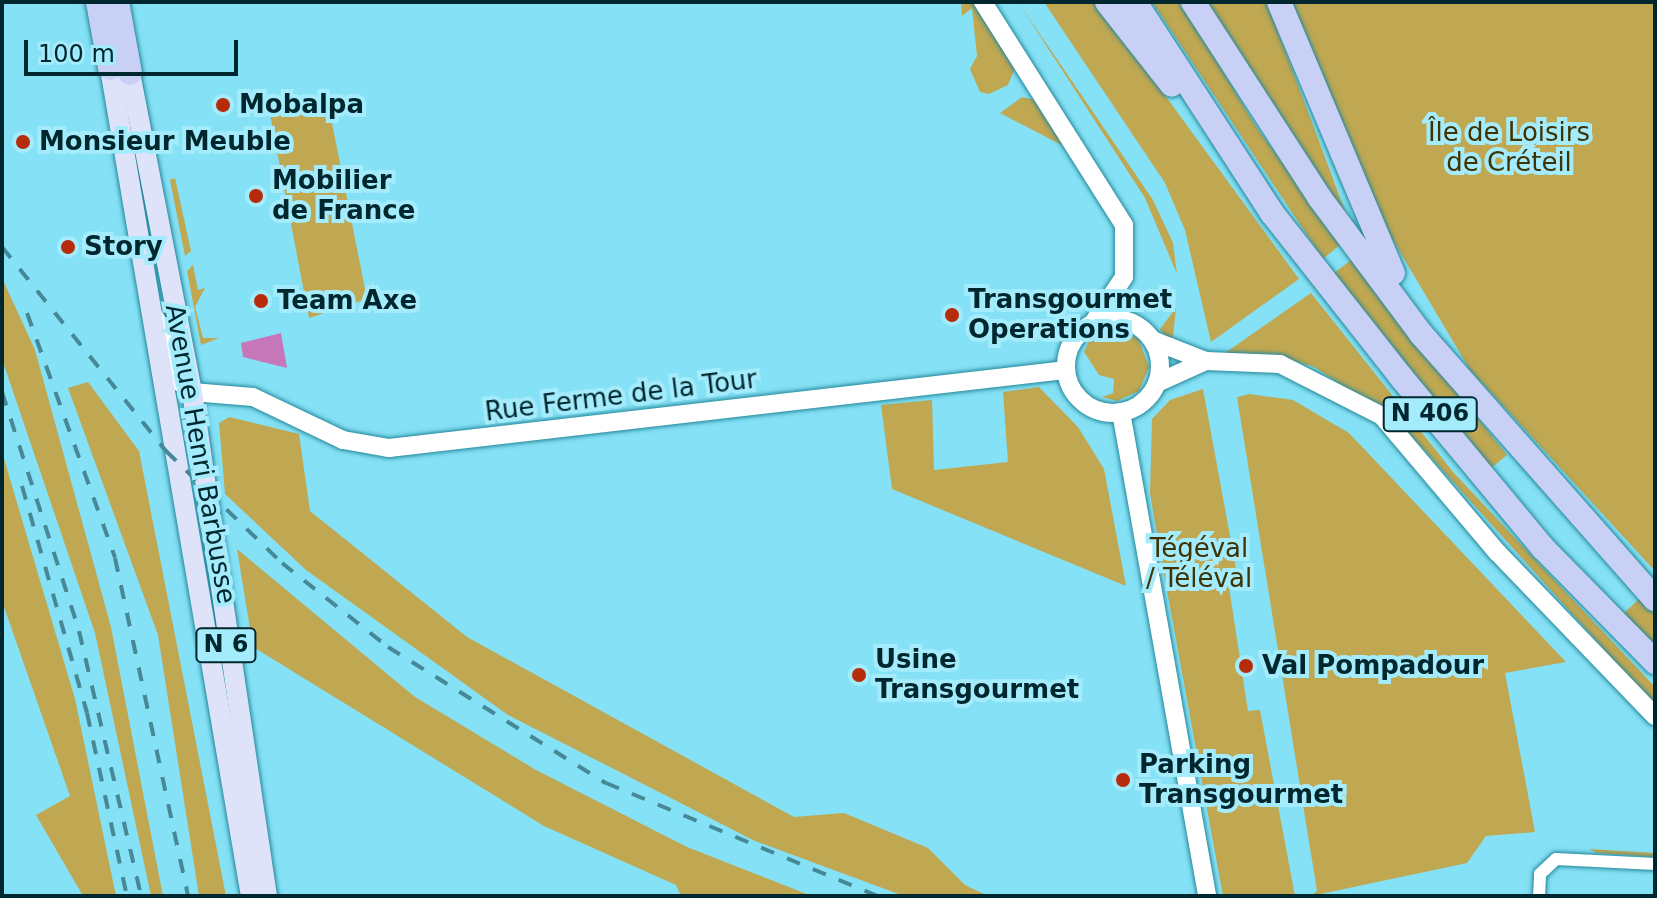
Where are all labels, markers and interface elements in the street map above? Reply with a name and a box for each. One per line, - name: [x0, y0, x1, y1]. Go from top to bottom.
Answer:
- scale bar: [28, 24, 242, 74]
- text: 100 m: [38, 40, 115, 68]
- place label: Mobalpa: [239, 89, 364, 121]
- marker: Mobalpa: [214, 96, 232, 114]
- park label: Île de Loisirs de Créteil: [1428, 117, 1590, 178]
- place label: Monsieur Meuble: [39, 126, 291, 158]
- marker: Monsieur Meuble: [14, 133, 32, 151]
- place label: Mobilier de France: [272, 165, 415, 226]
- marker: Mobilier de France: [247, 187, 265, 205]
- place label: Story: [84, 231, 163, 263]
- marker: Story: [59, 238, 77, 256]
- place label: Transgourmet Operations: [968, 284, 1172, 346]
- place label: Team Axe: [277, 285, 417, 317]
- marker: Team Axe: [252, 292, 270, 310]
- street label: Avenue Henri Barbusse: [158, 302, 242, 606]
- marker: Transgourmet Operations: [943, 306, 961, 324]
- street label: Rue Ferme de la Tour: [483, 364, 759, 428]
- road number: N 406: [1382, 394, 1478, 434]
- park label: Tégéval / Téléval: [1146, 533, 1252, 594]
- road number: N 6: [194, 625, 258, 665]
- place label: Usine Transgourmet: [875, 644, 1079, 706]
- place label: Val Pompadour: [1262, 650, 1484, 682]
- marker: Val Pompadour: [1237, 657, 1255, 675]
- marker: Usine Transgourmet: [850, 666, 868, 684]
- place label: Parking Transgourmet: [1139, 749, 1343, 810]
- marker: Parking Transgourmet: [1114, 771, 1132, 789]

